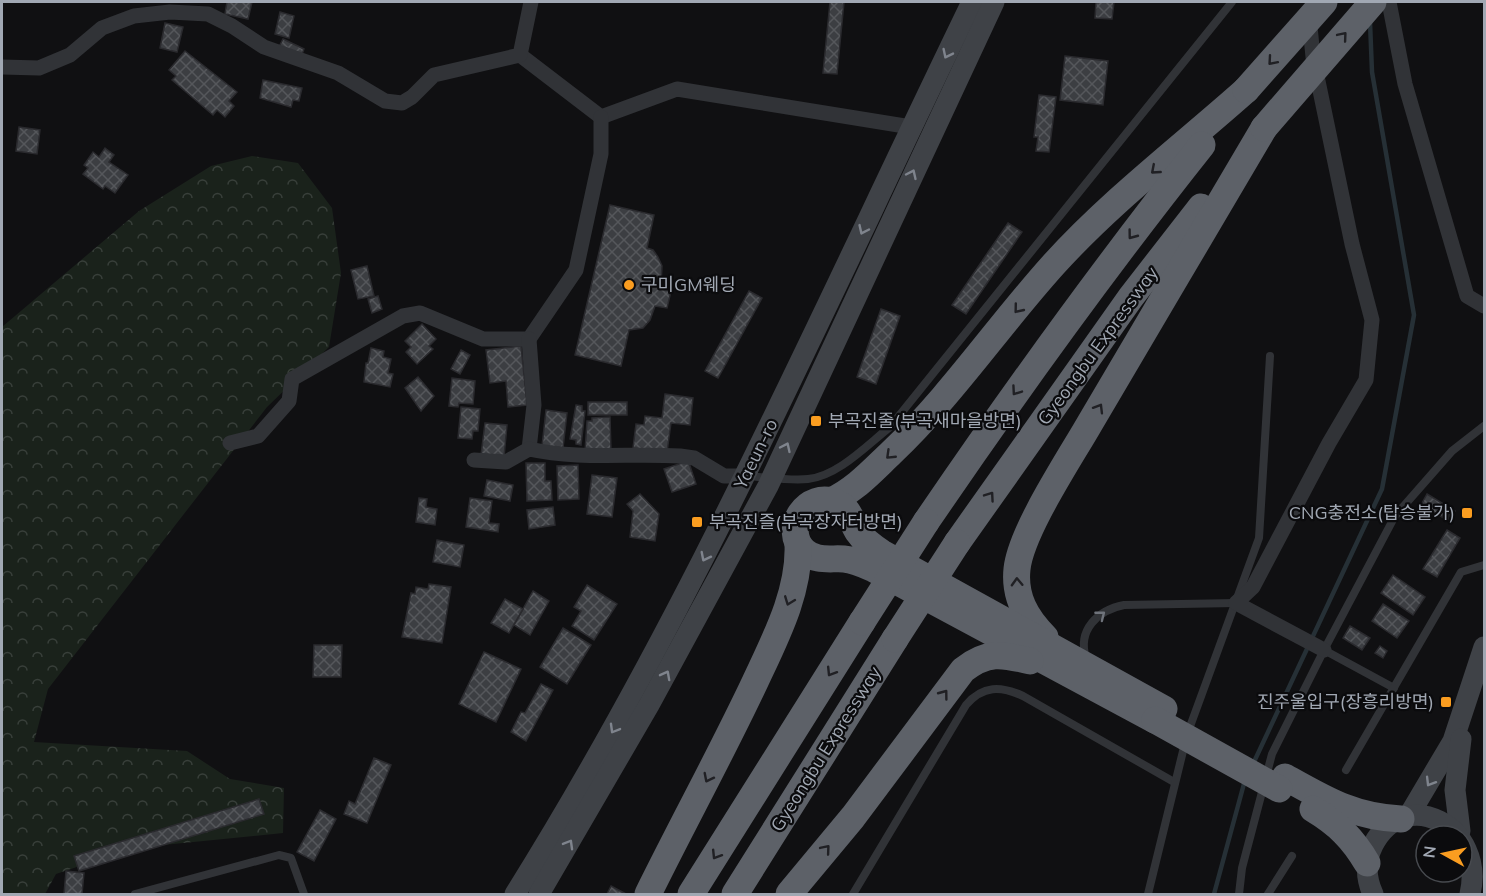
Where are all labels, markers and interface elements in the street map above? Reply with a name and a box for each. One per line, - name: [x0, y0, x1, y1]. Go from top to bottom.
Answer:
- one-way arrow: [1336, 32, 1347, 43]
- one-way arrow: [942, 48, 954, 59]
- one-way arrow: [1268, 54, 1279, 65]
- one-way arrow: [1151, 163, 1162, 174]
- one-way arrow: [904, 170, 916, 181]
- one-way arrow: [858, 224, 870, 235]
- one-way arrow: [1128, 228, 1139, 239]
- street label: Gyeongbu Expressway: [1032, 262, 1163, 430]
- place label: 구미GM웨딩: [641, 273, 736, 296]
- marker: 구미GM웨딩: [622, 278, 636, 292]
- one-way arrow: [1015, 302, 1026, 313]
- one-way arrow: [1012, 385, 1023, 396]
- one-way arrow: [1092, 404, 1103, 414]
- place label: 부곡진줄(부곡새마을방면): [828, 409, 1022, 432]
- marker: 부곡진줄(부곡새마을방면): [809, 414, 823, 428]
- street label: Yaeun-ro: [728, 415, 782, 494]
- one-way arrow: [779, 442, 791, 453]
- one-way arrow: [886, 447, 897, 458]
- one-way arrow: [983, 491, 994, 502]
- place label: CNG충전소(탑승불가): [1289, 501, 1455, 524]
- marker: CNG충전소(탑승불가): [1460, 506, 1474, 520]
- place label: 부곡진즐(부곡장자터방면): [709, 510, 903, 533]
- marker: 부곡진즐(부곡장자터방면): [690, 515, 704, 529]
- one-way arrow: [700, 551, 712, 562]
- one-way arrow: [1011, 578, 1024, 587]
- one-way arrow: [783, 595, 796, 606]
- one-way arrow: [1094, 612, 1105, 623]
- street label: Gyeongbu Expressway: [765, 661, 886, 836]
- one-way arrow: [827, 665, 838, 676]
- one-way arrow: [659, 671, 670, 681]
- one-way arrow: [937, 690, 948, 701]
- place label: 진주울입구(장흥리방면): [1257, 690, 1434, 713]
- marker: 진주울입구(장흥리방면): [1439, 695, 1453, 709]
- one-way arrow: [610, 723, 621, 733]
- one-way arrow: [704, 772, 715, 783]
- one-way arrow: [1427, 776, 1438, 787]
- north arrow: [1414, 824, 1474, 884]
- one-way arrow: [562, 840, 573, 850]
- one-way arrow: [819, 845, 830, 856]
- text: N: [1418, 845, 1440, 859]
- one-way arrow: [713, 848, 724, 859]

